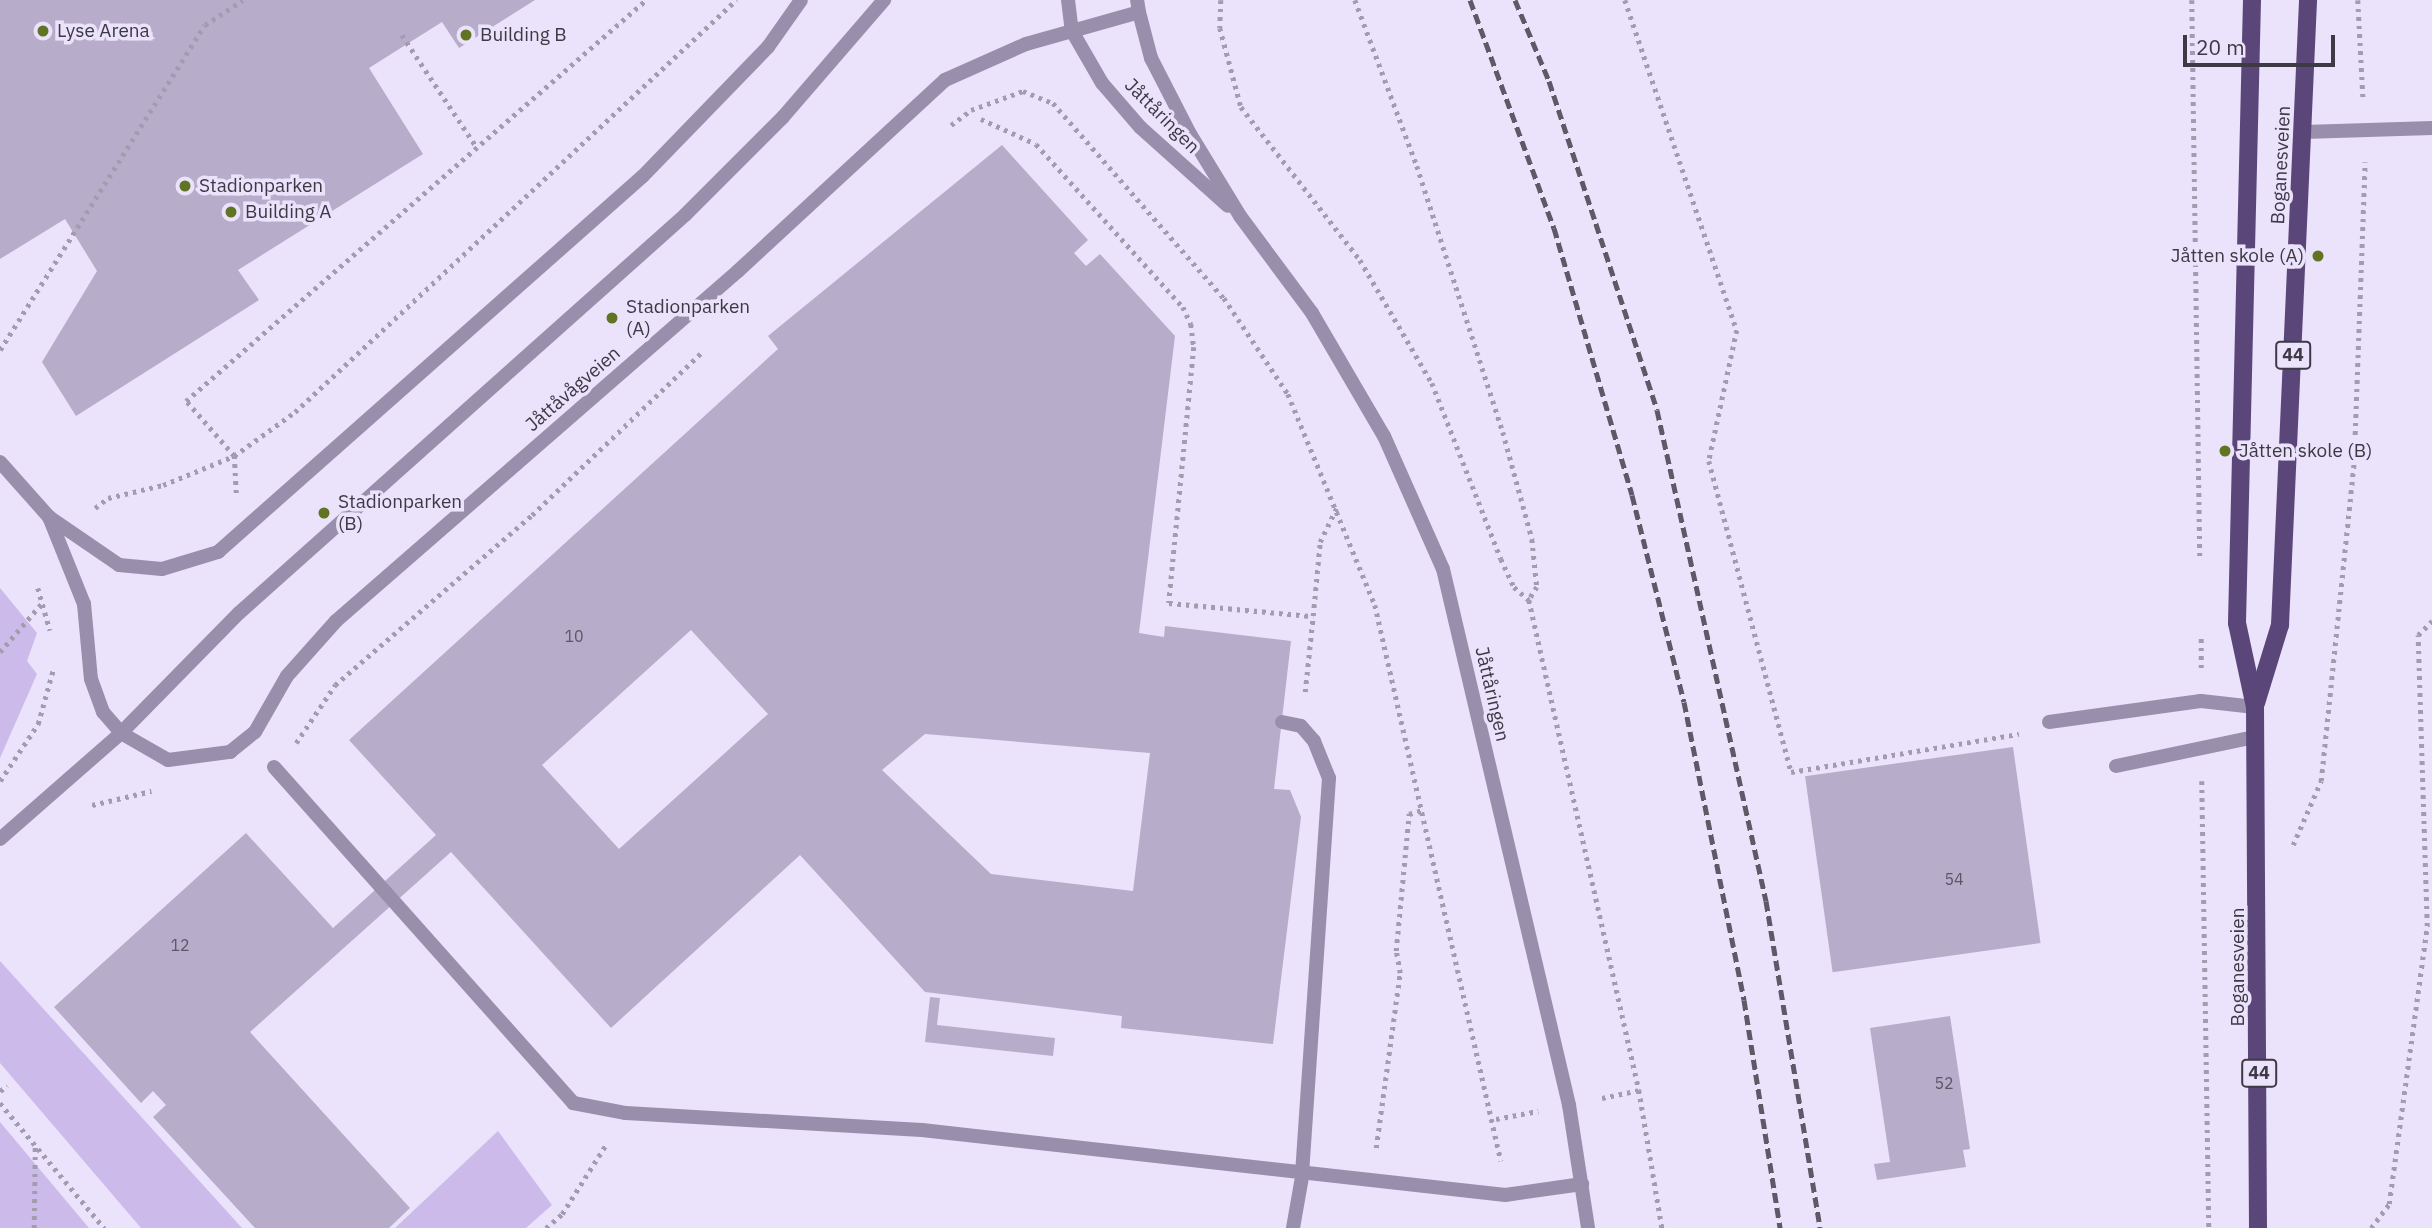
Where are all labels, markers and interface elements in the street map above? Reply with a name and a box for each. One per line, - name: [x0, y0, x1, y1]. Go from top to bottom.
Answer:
- place label: Lyse Arena: [57, 20, 150, 42]
- scale bar: [2187, 21, 2339, 65]
- marker: Lyse Arena: [35, 23, 51, 39]
- place label: Building B: [480, 24, 567, 46]
- marker: Building B: [458, 27, 474, 43]
- text: 20 m: [2196, 33, 2245, 61]
- street label: Jåttåringen: [1120, 74, 1204, 158]
- street label: Boganesveien: [2267, 105, 2295, 225]
- place label: Stadionparken: [199, 175, 323, 197]
- marker: Stadionparken: [177, 178, 193, 194]
- place label: Building A: [245, 201, 331, 223]
- marker: Building A: [223, 204, 239, 220]
- place label: Jåtten skole (A): [2171, 245, 2304, 267]
- marker: Jåtten skole (A): [2310, 248, 2326, 264]
- place label: Stadionparken (A): [626, 296, 750, 340]
- marker: Stadionparken (A): [604, 310, 620, 326]
- road number: 44: [2274, 340, 2312, 370]
- street label: Jåttåvågveien: [521, 342, 625, 436]
- place label: Jåtten skole (B): [2239, 440, 2372, 462]
- marker: Jåtten skole (B): [2217, 443, 2233, 459]
- place label: Stadionparken (B): [338, 491, 462, 535]
- marker: Stadionparken (B): [316, 505, 332, 521]
- house number: 10: [564, 626, 584, 646]
- street label: Jåttåringen: [1470, 644, 1514, 744]
- house number: 54: [1944, 869, 1964, 889]
- street label: Boganesveien: [2227, 908, 2249, 1026]
- house number: 12: [170, 935, 190, 955]
- road number: 44: [2240, 1058, 2278, 1088]
- house number: 52: [1934, 1073, 1954, 1093]

